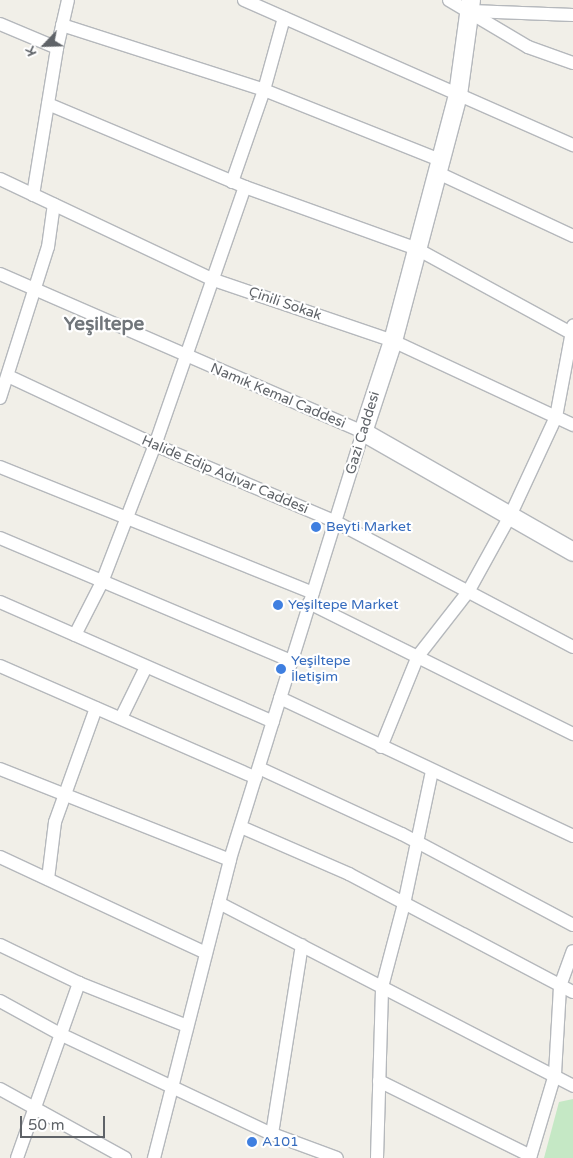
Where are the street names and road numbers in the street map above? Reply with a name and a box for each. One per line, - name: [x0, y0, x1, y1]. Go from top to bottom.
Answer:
- street label: Çinili Sokak: [246, 284, 324, 324]
- street label: Namık Kemal Caddesi: [208, 360, 348, 432]
- street label: Gazi Caddesi: [342, 389, 384, 477]
- street label: Halide Edip Adıvar Caddesi: [139, 432, 311, 518]

